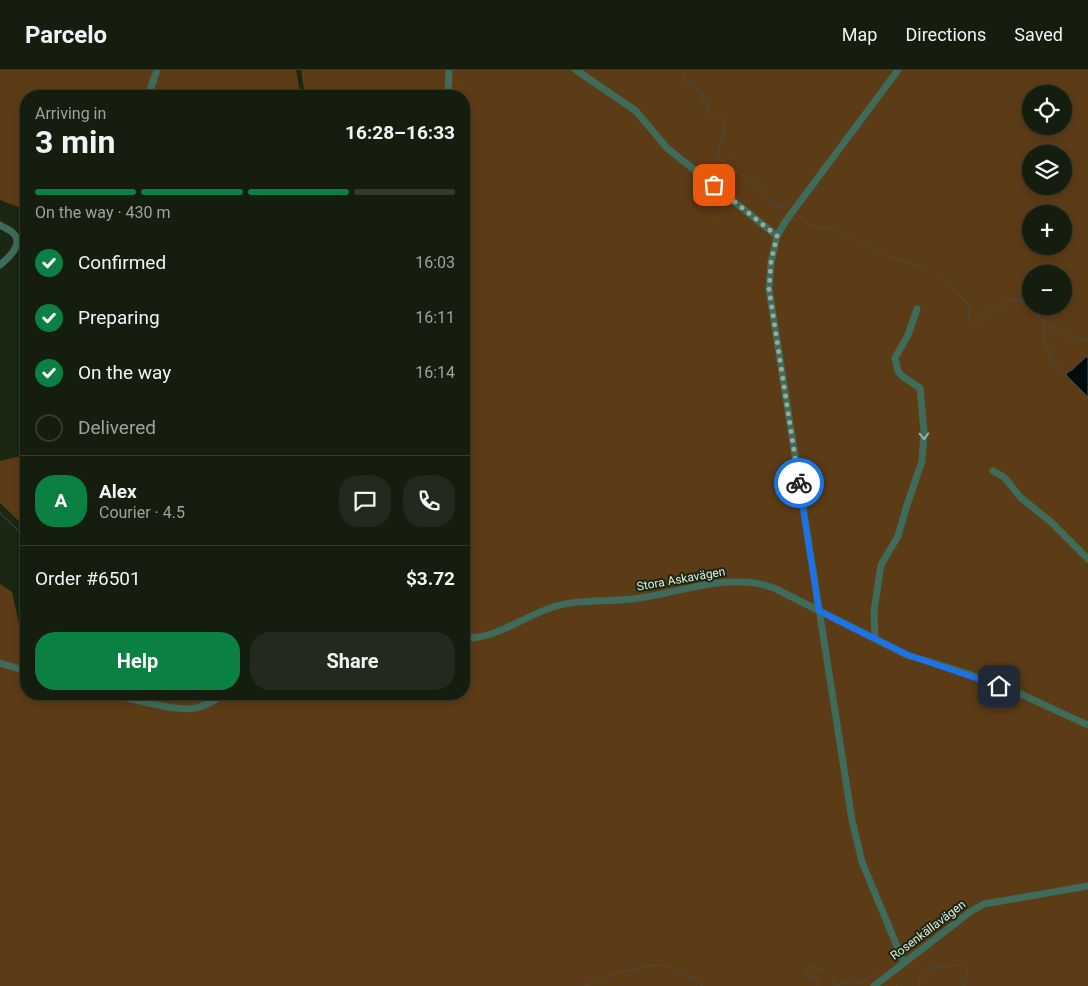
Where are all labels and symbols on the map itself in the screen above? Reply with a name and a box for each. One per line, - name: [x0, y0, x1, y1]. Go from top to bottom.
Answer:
- pin: [693, 164, 735, 206]
- one-way arrow: [919, 432, 929, 440]
- courier: [774, 458, 824, 508]
- street label: Stora Askavägen: [636, 564, 726, 594]
- pin: [978, 665, 1020, 707]
- street label: Rosenkällavägen: [888, 897, 968, 963]

